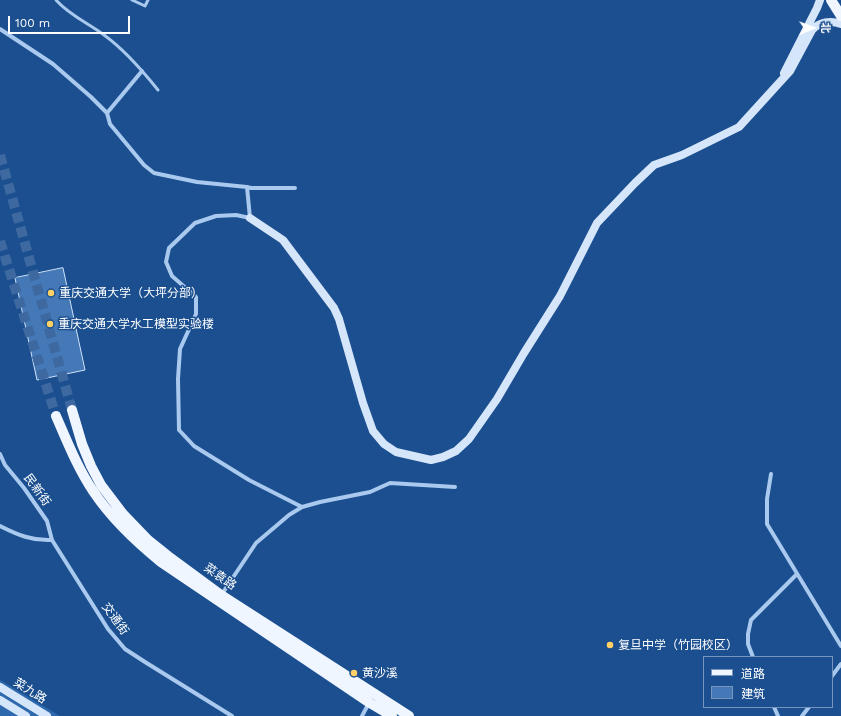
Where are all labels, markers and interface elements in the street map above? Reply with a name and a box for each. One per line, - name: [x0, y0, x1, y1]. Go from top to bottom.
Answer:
- scale bar: [10, 8, 132, 34]
- north arrow: [793, 8, 833, 48]
- text: 100 m: [15, 16, 50, 30]
- text: 北: [819, 22, 832, 33]
- place label: 重庆交通大学（大坪分部）: [59, 286, 203, 300]
- marker: 重庆交通大学（大坪分部）: [46, 288, 56, 298]
- place label: 重庆交通大学水工模型实验楼: [58, 317, 214, 331]
- marker: 重庆交通大学水工模型实验楼: [45, 319, 55, 329]
- street label: 民新街: [21, 471, 53, 509]
- street label: 菜袁路: [201, 561, 239, 593]
- street label: 交通街: [99, 600, 131, 638]
- place label: 复旦中学（竹园校区）: [618, 638, 738, 652]
- marker: 复旦中学（竹园校区）: [605, 640, 615, 650]
- legend: [703, 656, 833, 708]
- place label: 黄沙溪: [362, 666, 398, 680]
- text: 道路: [741, 667, 765, 681]
- marker: 黄沙溪: [349, 668, 359, 678]
- street label: 菜九路: [11, 675, 49, 707]
- text: 建筑: [741, 687, 765, 701]

